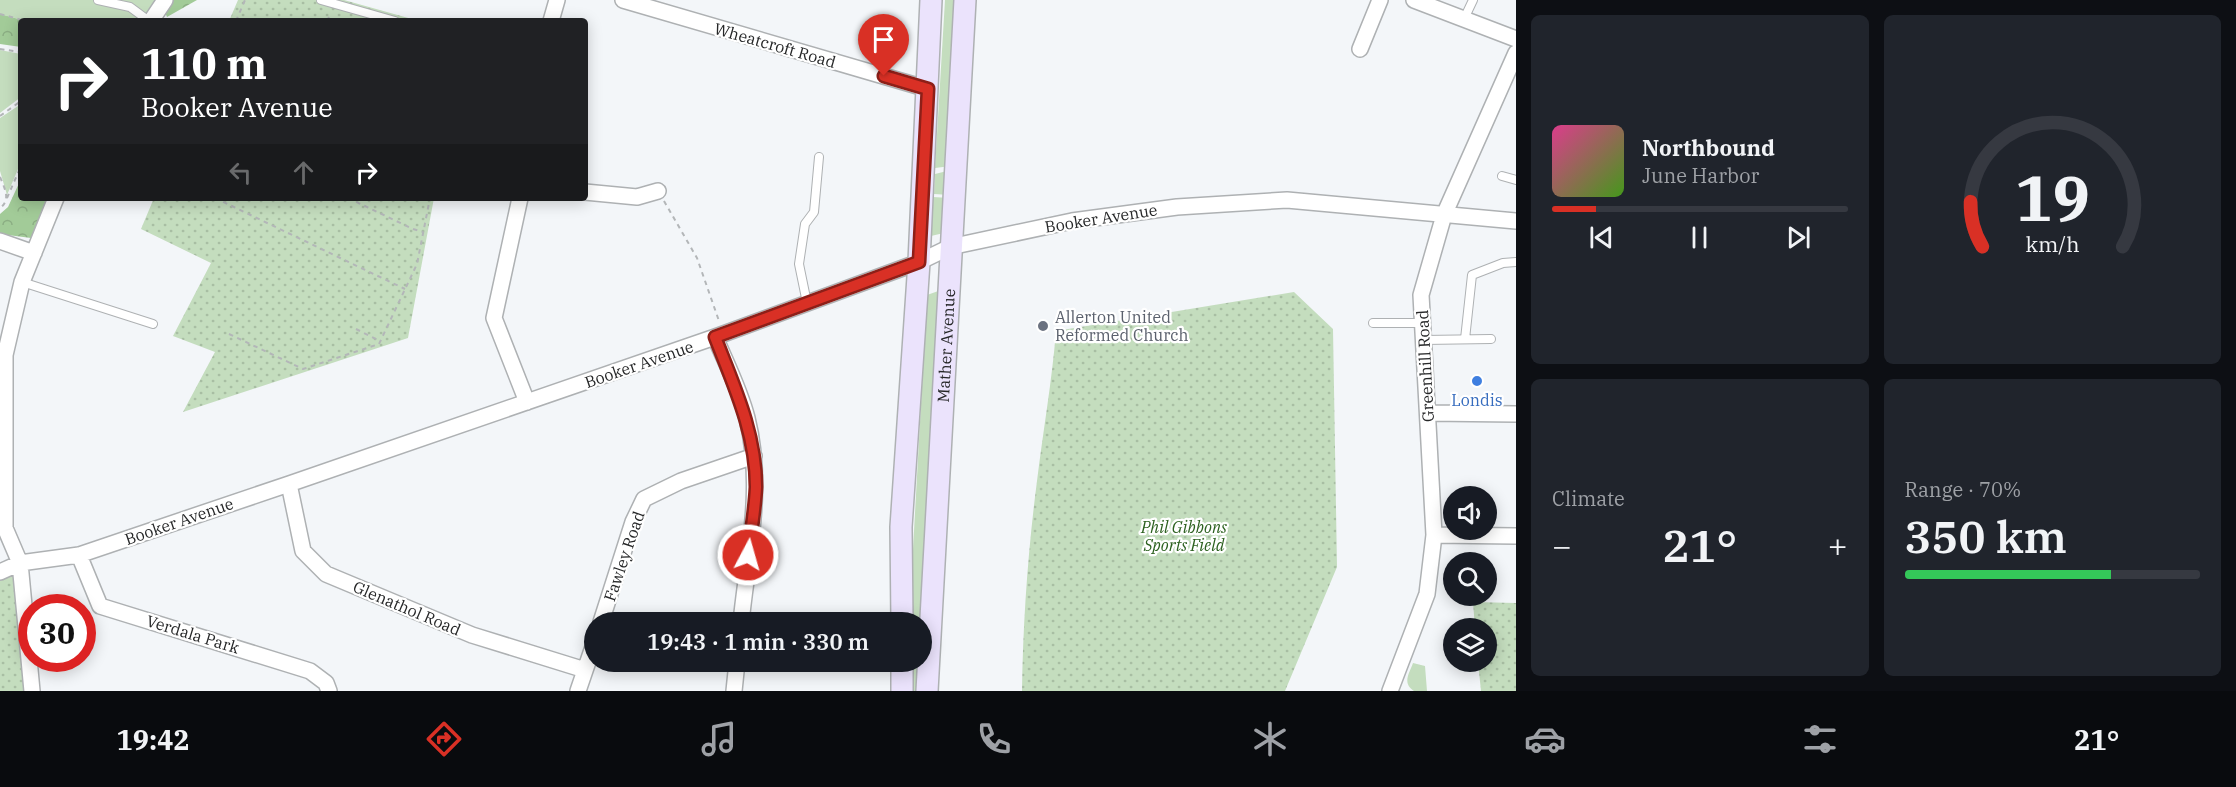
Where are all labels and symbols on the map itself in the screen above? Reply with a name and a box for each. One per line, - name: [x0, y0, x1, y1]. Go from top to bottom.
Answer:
- pin: [858, 14, 909, 76]
- street label: Wheatcroft Road: [712, 18, 838, 72]
- street label: Booker Avenue: [1043, 199, 1159, 237]
- street label: Mather Avenue: [933, 288, 959, 403]
- place label: Allerton United Reformed Church: [1055, 307, 1189, 345]
- street label: Greenhill Road: [1412, 309, 1438, 423]
- marker: Allerton United Reformed Church: [1036, 319, 1050, 333]
- street label: Booker Avenue: [582, 336, 696, 392]
- marker: Londis: [1470, 374, 1484, 388]
- place label: Londis: [1451, 390, 1503, 410]
- street label: Booker Avenue: [122, 493, 236, 549]
- street label: Fawley Road: [599, 508, 649, 604]
- park label: Phil Gibbons Sports Field: [1140, 517, 1227, 555]
- position arrow: [716, 523, 780, 587]
- street label: Glenathol Road: [350, 576, 464, 640]
- speed limit sign: 30: [18, 594, 96, 672]
- street label: Verdala Park: [144, 610, 242, 658]

